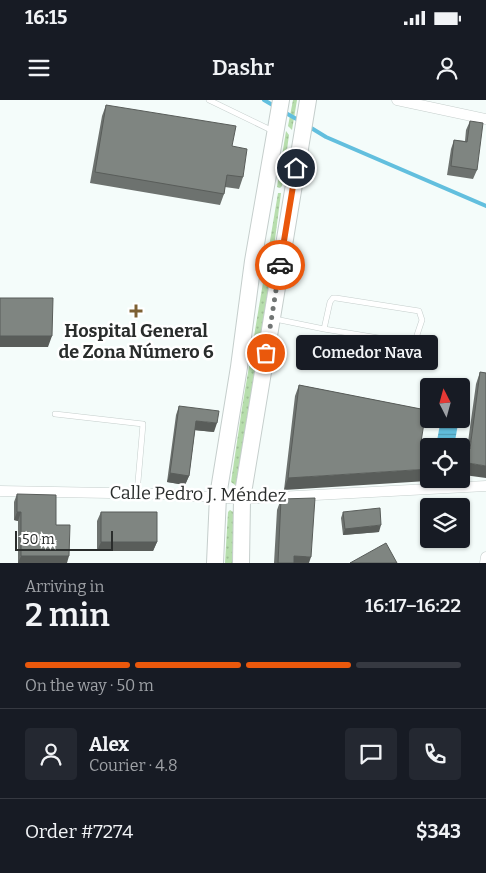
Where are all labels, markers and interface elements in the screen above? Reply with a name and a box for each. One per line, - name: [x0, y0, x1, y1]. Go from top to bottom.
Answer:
- text: 16:15: [25, 6, 67, 29]
- icon: menu: [25, 54, 53, 82]
- text: Dashr: [212, 54, 274, 81]
- icon: person: [433, 54, 461, 82]
- pin: [275, 147, 317, 189]
- icon: home: [282, 154, 310, 182]
- courier: [255, 240, 305, 290]
- icon: car: [266, 251, 294, 279]
- marker: Hospital General de Zona Número 6: [129, 304, 143, 318]
- place label: Hospital General de Zona Número 6: [58, 320, 214, 363]
- pin: [245, 332, 287, 374]
- callout: Comedor Nava: [296, 336, 438, 370]
- icon: bag: [252, 339, 280, 367]
- text: Comedor Nava: [312, 343, 422, 362]
- north arrow: [420, 378, 470, 428]
- map controls: [420, 378, 470, 548]
- button: locate: [420, 438, 470, 488]
- street label: Calle Pedro J. Méndez: [109, 481, 287, 507]
- button: layers: [420, 498, 470, 548]
- scale bar: [15, 528, 112, 551]
- text: 50 m: [22, 531, 55, 548]
- text: Arriving in: [25, 577, 104, 596]
- text: 16:17–16:22: [365, 594, 461, 617]
- text: 2 min: [25, 596, 110, 634]
- text: On the way · 50 m: [25, 676, 154, 695]
- button: person: [25, 728, 77, 780]
- button: chat: [345, 728, 397, 780]
- button: phone: [409, 728, 461, 780]
- text: Alex: [89, 733, 129, 756]
- text: Courier · 4.8: [89, 756, 178, 775]
- text: Order #7274: [25, 820, 133, 843]
- text: $343: [416, 820, 461, 843]

